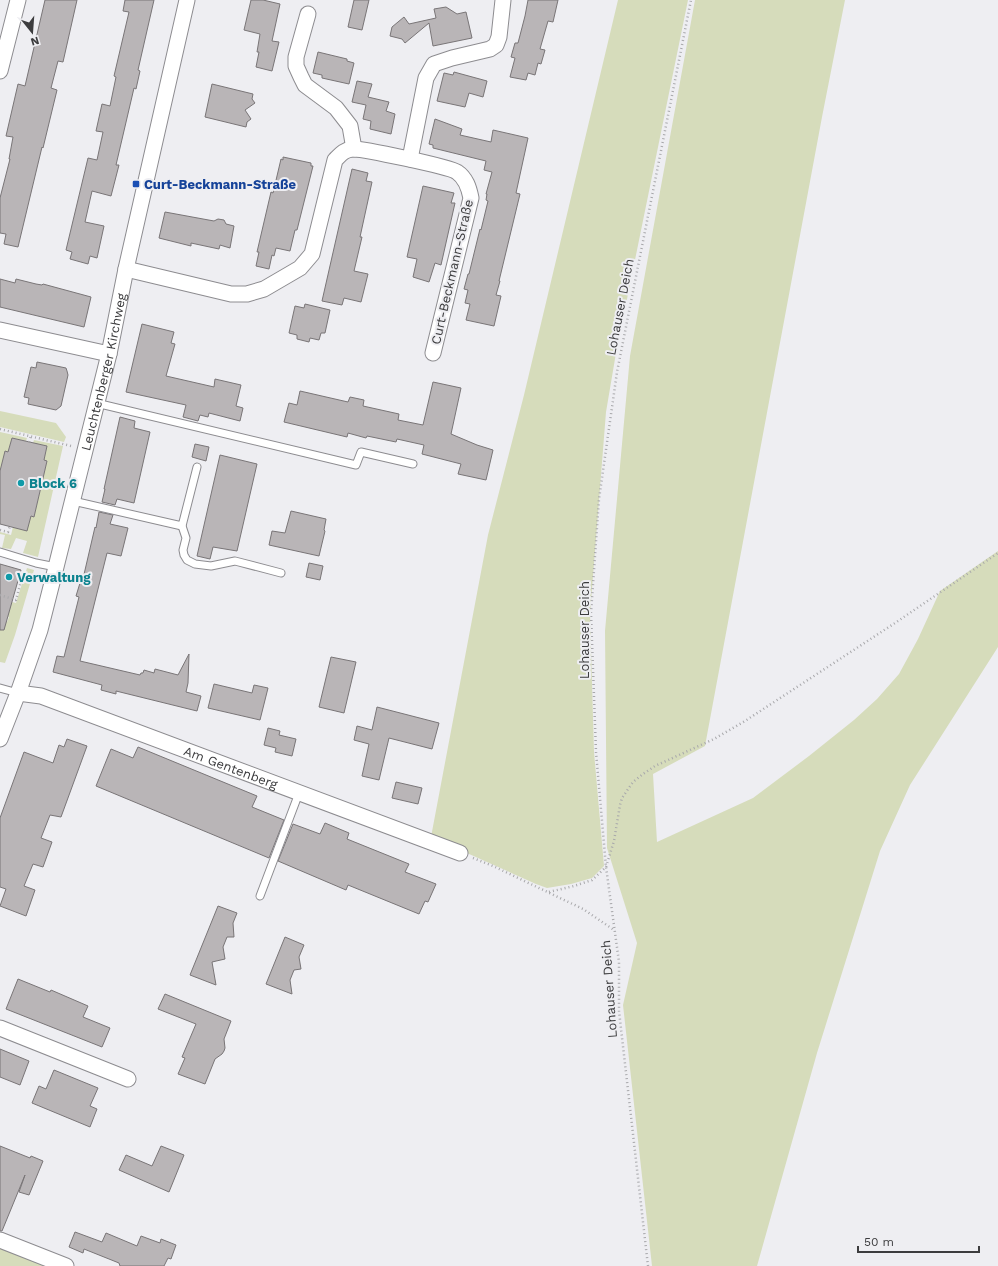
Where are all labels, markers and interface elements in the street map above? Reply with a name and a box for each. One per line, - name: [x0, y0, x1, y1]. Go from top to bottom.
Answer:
- north arrow: [12, 12, 52, 52]
- text: N: [29, 34, 41, 48]
- place label: Curt-Beckmann-Straße: [144, 177, 296, 192]
- marker: Curt-Beckmann-Straße: [131, 179, 141, 189]
- street label: Curt-Beckmann-Straße: [428, 198, 476, 346]
- street label: Lohauser Deich: [603, 257, 637, 357]
- street label: Leuchtenberger Kirchweg: [78, 292, 129, 452]
- place label: Block 6: [29, 476, 77, 491]
- marker: Block 6: [16, 478, 26, 488]
- place label: Verwaltung: [17, 570, 91, 585]
- marker: Verwaltung: [4, 572, 14, 582]
- street label: Lohauser Deich: [577, 581, 592, 679]
- street label: Am Gentenberg: [182, 743, 280, 792]
- street label: Lohauser Deich: [598, 939, 620, 1039]
- scale bar: [858, 1228, 979, 1254]
- text: 50 m: [864, 1235, 894, 1249]

